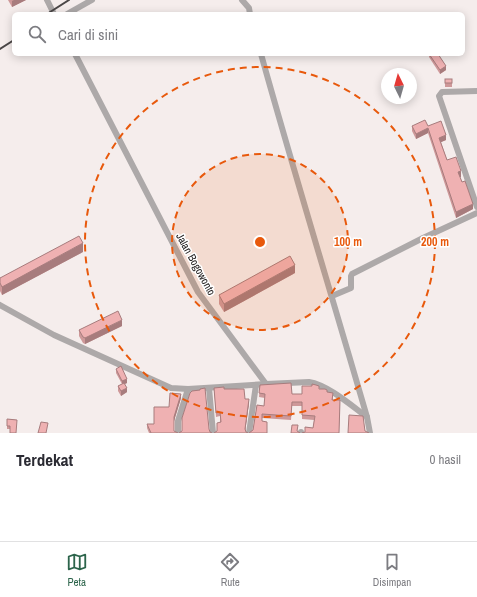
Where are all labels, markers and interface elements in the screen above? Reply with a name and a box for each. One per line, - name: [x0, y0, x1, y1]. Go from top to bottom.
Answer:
- search box: [12, 12, 465, 56]
- icon: search: [26, 23, 48, 45]
- text: Cari di sini: [58, 24, 118, 45]
- north arrow: [381, 68, 417, 104]
- street label: Jalan Bogowonto: [173, 230, 219, 298]
- text: 100 m: [334, 234, 362, 250]
- text: 200 m: [421, 234, 449, 250]
- centre of rings: [253, 235, 267, 249]
- text: Terdekat: [16, 448, 73, 471]
- text: 0 hasil: [430, 451, 461, 468]
- tab: Peta: [66, 551, 88, 589]
- tab: Rute: [219, 551, 241, 589]
- tab: Disimpan: [373, 551, 411, 589]

